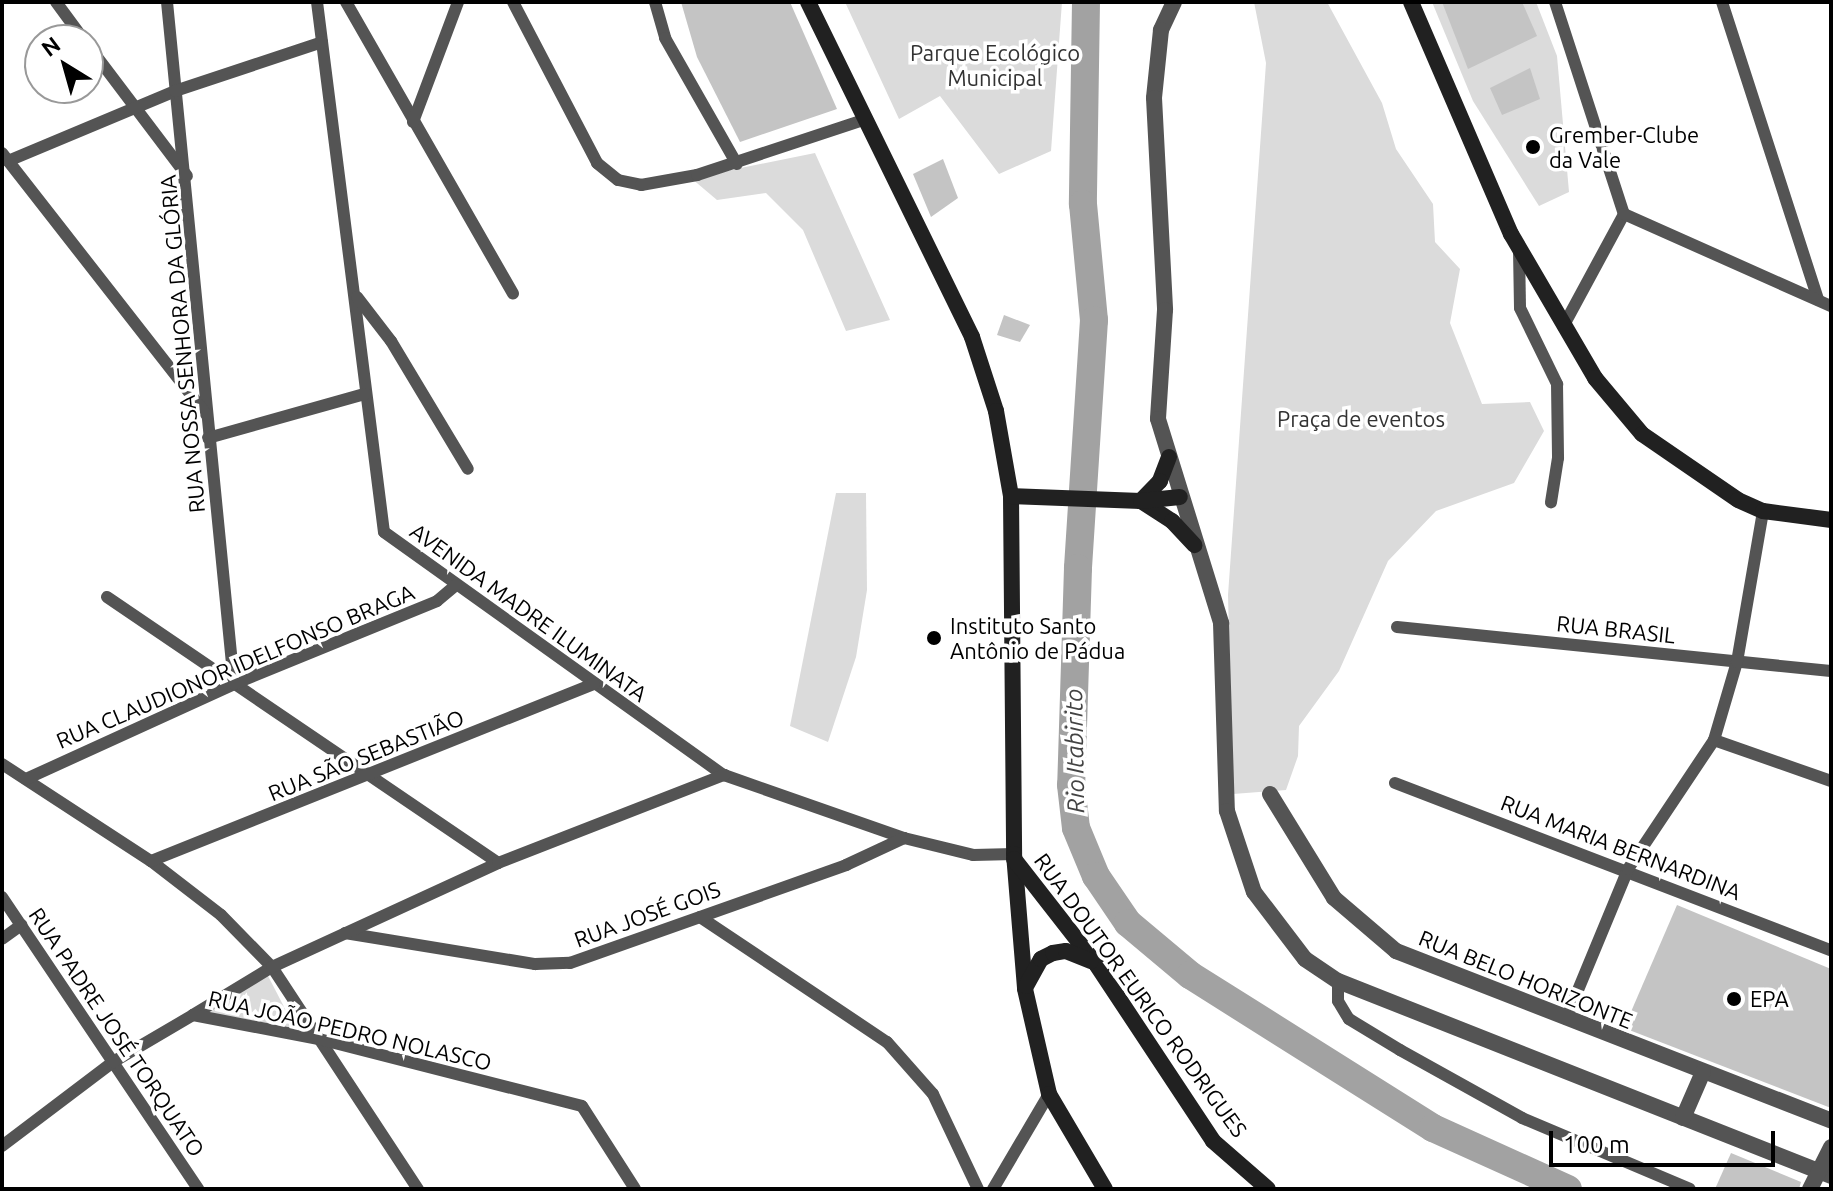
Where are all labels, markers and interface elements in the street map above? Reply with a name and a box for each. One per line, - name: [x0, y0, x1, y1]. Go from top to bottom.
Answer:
- north arrow: [24, 24, 104, 104]
- text: N: [36, 31, 65, 61]
- park label: Parque Ecológico Municipal: [910, 39, 1080, 90]
- place label: Grember-Clube da Vale: [1549, 121, 1699, 172]
- marker: Grember-Clube da Vale: [1524, 138, 1542, 156]
- street label: RUA NOSSA SENHORA DA GLÓRIA: [154, 174, 210, 514]
- park label: Praça de eventos: [1277, 406, 1445, 432]
- street label: AVENIDA MADRE ILUMINATA: [406, 517, 652, 707]
- street label: RUA CLAUDIONOR IDELFONSO BRAGA: [52, 578, 418, 754]
- street label: RUA BRASIL: [1555, 610, 1677, 648]
- place label: Instituto Santo Antônio de Pádua: [950, 612, 1125, 664]
- marker: Instituto Santo Antônio de Pádua: [925, 629, 943, 647]
- water label: Rio Itabirito: [1060, 689, 1090, 813]
- street label: RUA SÃO SEBASTIÃO: [264, 704, 468, 806]
- street label: RUA MARIA BERNARDINA: [1497, 789, 1745, 905]
- street label: RUA DOUTOR EURICO RODRIGUES: [1029, 848, 1253, 1142]
- street label: RUA JOSÉ GOIS: [570, 875, 724, 953]
- street label: RUA PADRE JOSÉ TORQUATO: [24, 903, 210, 1161]
- street label: RUA BELO HORIZONTE: [1415, 924, 1637, 1034]
- street label: RUA JOÃO PEDRO NOLASCO: [206, 985, 494, 1075]
- place label: EPA: [1750, 986, 1789, 1012]
- marker: EPA: [1725, 990, 1743, 1008]
- scale bar: [1553, 1115, 1779, 1165]
- text: 100 m: [1563, 1131, 1630, 1158]

